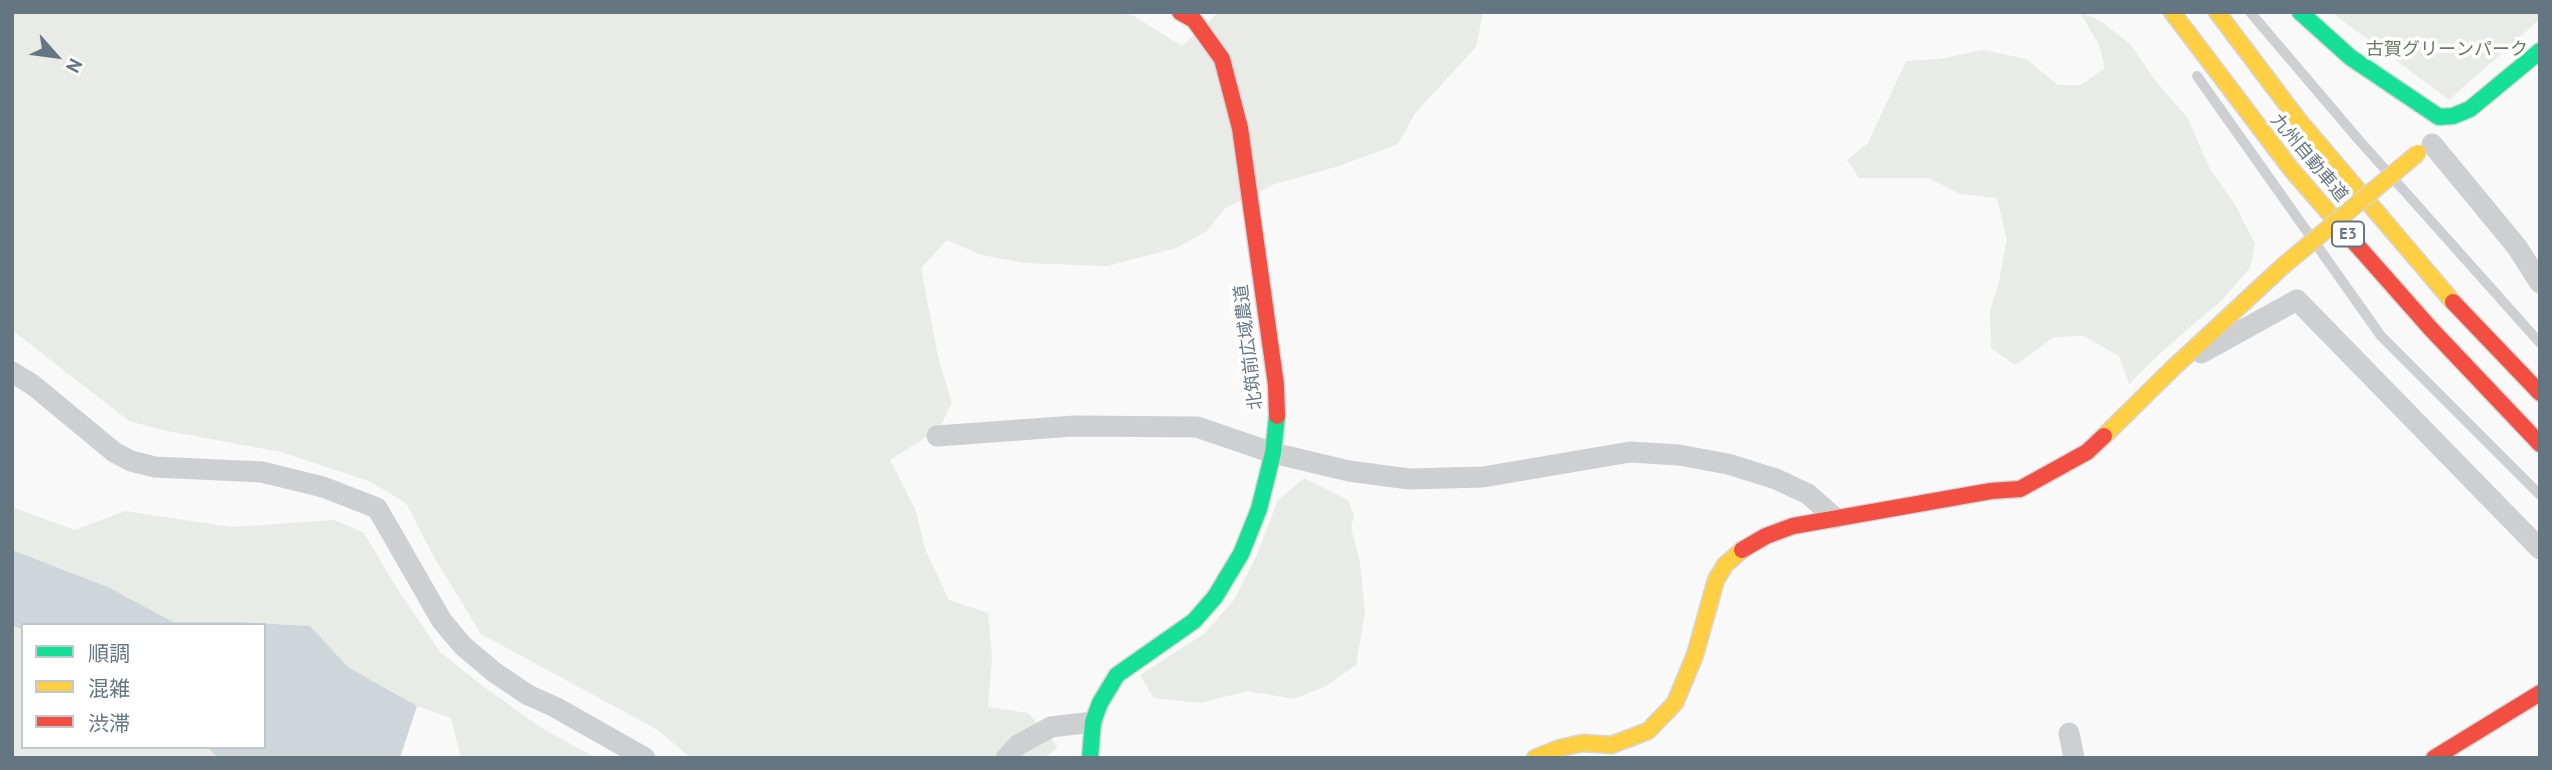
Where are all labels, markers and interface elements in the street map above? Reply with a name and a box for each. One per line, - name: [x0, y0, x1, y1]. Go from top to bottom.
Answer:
- north arrow: [21, 21, 91, 91]
- park label: 古賀グリーンパーク: [2366, 39, 2528, 61]
- text: N: [61, 55, 88, 77]
- street label: 九州自動車道: [2266, 110, 2352, 206]
- road number: E3: [2332, 222, 2364, 246]
- street label: 北筑前広域農道: [1231, 283, 1267, 411]
- legend: [21, 623, 266, 749]
- text: 順調: [88, 640, 130, 667]
- text: 混雑: [88, 675, 130, 702]
- text: 渋滞: [88, 710, 130, 737]

